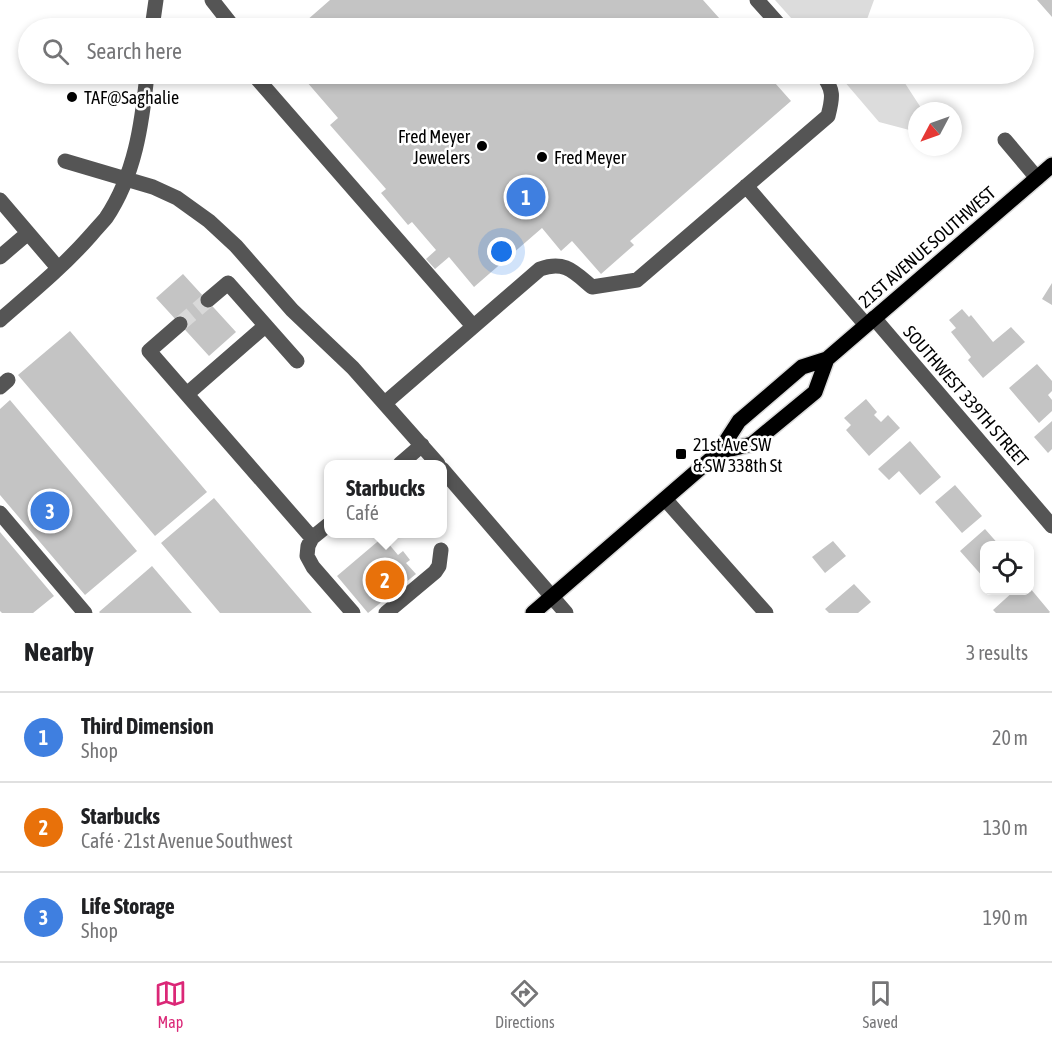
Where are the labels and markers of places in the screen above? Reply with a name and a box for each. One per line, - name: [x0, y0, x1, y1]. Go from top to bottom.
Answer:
- place label: TAF@Saghalie: [84, 87, 179, 108]
- marker: TAF@Saghalie: [65, 90, 79, 104]
- place label: Fred Meyer Jewelers: [398, 126, 471, 168]
- marker: Fred Meyer Jewelers: [475, 139, 489, 153]
- place label: Fred Meyer: [554, 147, 627, 168]
- marker: Fred Meyer: [535, 150, 549, 164]
- pin: 1: [506, 174, 546, 220]
- place label: 21st Ave SW & SW 338th St: [693, 434, 782, 476]
- marker: 21st Ave SW & SW 338th St: [674, 447, 688, 461]
- pin: 3: [31, 488, 70, 534]
- pin: 2: [366, 558, 404, 602]

